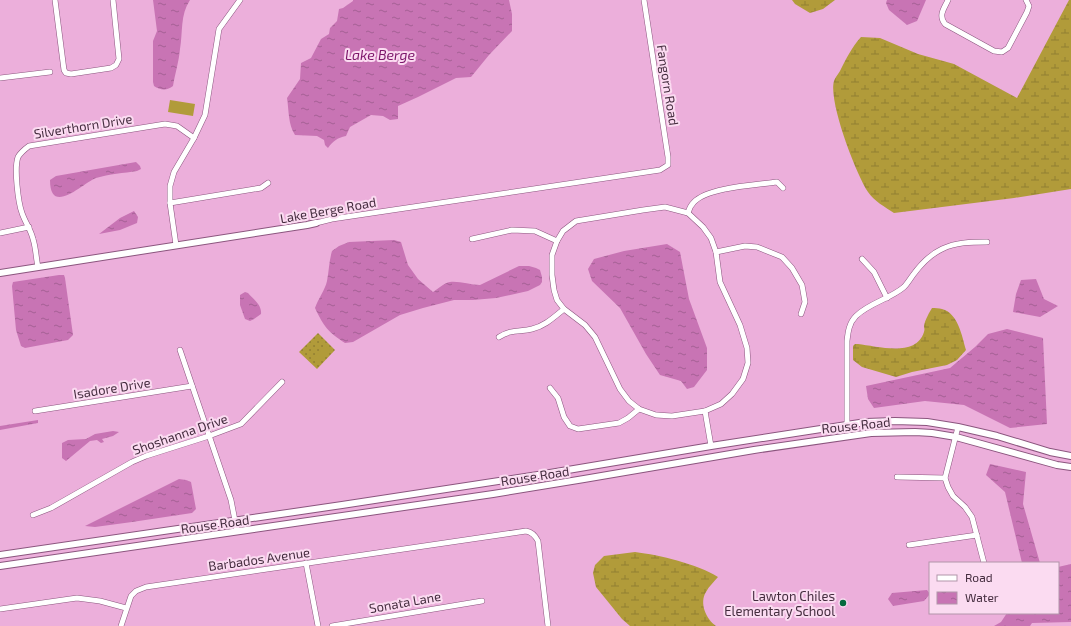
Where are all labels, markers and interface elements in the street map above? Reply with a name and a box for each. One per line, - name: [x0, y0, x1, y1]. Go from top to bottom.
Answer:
- street label: Fangorn Road: [654, 43, 682, 127]
- water label: Lake Berge: [345, 46, 416, 63]
- street label: Silverthorn Drive: [33, 110, 133, 142]
- street label: Lake Berge Road: [279, 194, 377, 226]
- street label: Isadore Drive: [72, 374, 152, 402]
- street label: Shoshanna Drive: [130, 410, 230, 458]
- street label: Rouse Road: [821, 413, 891, 437]
- street label: Rouse Road: [500, 463, 570, 489]
- street label: Rouse Road: [180, 511, 250, 537]
- street label: Barbados Avenue: [207, 544, 311, 574]
- legend: [929, 562, 1059, 614]
- text: Road: [965, 570, 993, 584]
- street label: Sonata Lane: [368, 588, 442, 616]
- place label: Lawton Chiles Elementary School: [724, 588, 835, 619]
- text: Water: [965, 590, 999, 604]
- marker: Lawton Chiles Elementary School: [838, 598, 848, 608]

